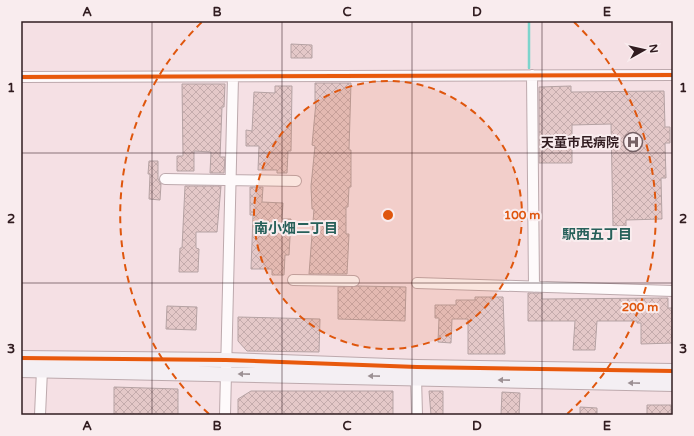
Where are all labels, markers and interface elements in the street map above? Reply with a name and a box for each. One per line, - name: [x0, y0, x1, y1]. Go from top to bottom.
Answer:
- text: A: [82, 4, 92, 20]
- text: B: [212, 4, 222, 20]
- text: C: [342, 4, 352, 20]
- text: D: [472, 4, 482, 20]
- text: E: [603, 4, 611, 20]
- north arrow: [624, 30, 664, 70]
- text: N: [646, 43, 660, 54]
- text: 1: [7, 80, 15, 96]
- text: 1: [679, 80, 687, 96]
- hospital icon: 天童市民病院: [622, 131, 644, 153]
- place label: 天童市民病院: [541, 135, 619, 151]
- centre of rings: [381, 208, 395, 222]
- text: 100 m: [504, 208, 540, 222]
- text: 2: [7, 211, 15, 227]
- text: 2: [679, 211, 687, 227]
- district label: 南小畑二丁目: [254, 220, 338, 237]
- district label: 駅西五丁目: [562, 226, 632, 243]
- text: 200 m: [622, 300, 658, 314]
- text: 3: [7, 341, 15, 357]
- text: 3: [679, 341, 687, 357]
- one-way arrow: [238, 370, 250, 377]
- one-way arrow: [368, 373, 380, 380]
- one-way arrow: [498, 376, 510, 383]
- one-way arrow: [627, 380, 640, 386]
- text: A: [82, 418, 92, 434]
- text: B: [212, 418, 222, 434]
- text: C: [342, 418, 352, 434]
- text: D: [472, 418, 482, 434]
- text: E: [603, 418, 611, 434]

